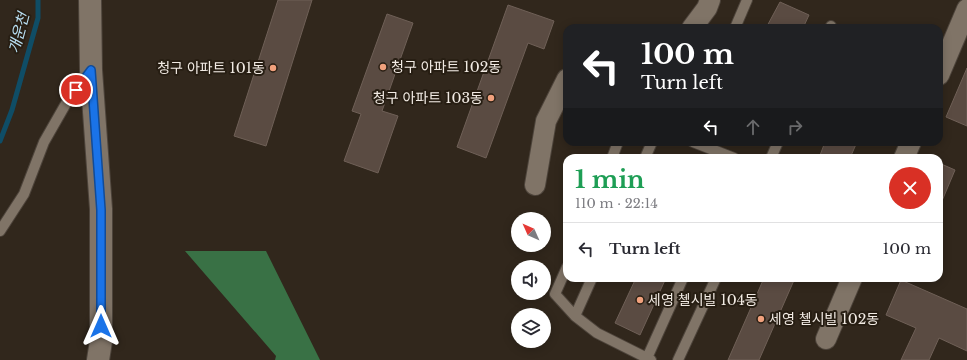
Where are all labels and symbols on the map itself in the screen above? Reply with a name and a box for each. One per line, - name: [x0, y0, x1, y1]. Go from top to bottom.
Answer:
- water label: 개운천: [4, 8, 34, 55]
- place label: 청구 아파트 102동: [391, 58, 501, 76]
- place label: 청구 아파트 101동: [157, 59, 265, 77]
- marker: 청구 아파트 102동: [378, 62, 388, 72]
- marker: 청구 아파트 101동: [268, 63, 278, 73]
- pin: [59, 73, 93, 107]
- place label: 청구 아파트 103동: [373, 89, 483, 107]
- marker: 청구 아파트 103동: [486, 93, 496, 103]
- north arrow: [511, 212, 551, 252]
- place label: 세영 첼시빌 104동: [648, 291, 758, 309]
- marker: 세영 첼시빌 104동: [635, 295, 645, 305]
- position arrow: [80, 305, 122, 347]
- place label: 세영 첼시빌 102동: [769, 310, 879, 328]
- marker: 세영 첼시빌 102동: [756, 314, 766, 324]

